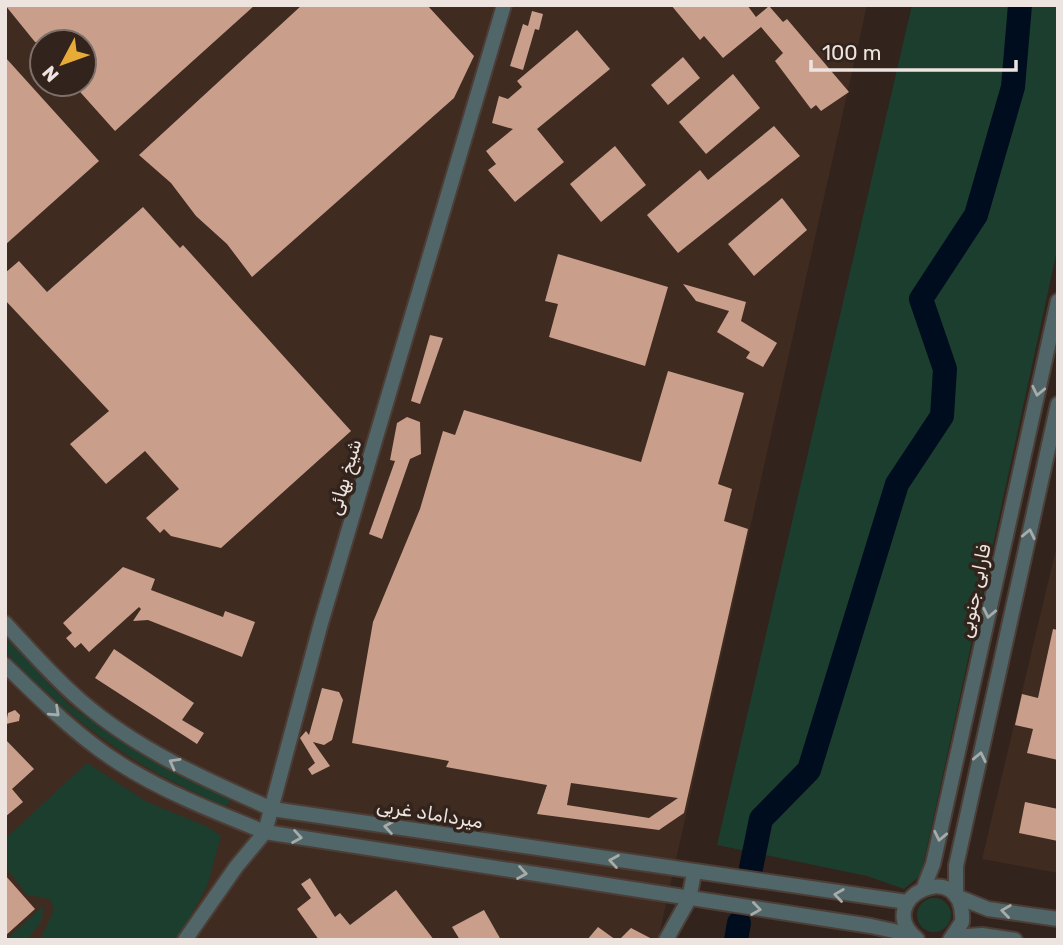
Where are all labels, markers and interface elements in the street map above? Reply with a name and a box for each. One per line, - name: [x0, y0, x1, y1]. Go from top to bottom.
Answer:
- north arrow: [28, 28, 98, 98]
- scale bar: [811, 28, 1016, 72]
- text: 100 m: [822, 40, 881, 65]
- text: N: [37, 61, 64, 87]
- one-way arrow: [1031, 385, 1046, 397]
- street label: شیخ بهائی: [323, 436, 368, 518]
- one-way arrow: [1021, 528, 1035, 540]
- street label: فارابی جنوبی: [953, 542, 996, 640]
- one-way arrow: [982, 607, 997, 619]
- one-way arrow: [47, 703, 60, 716]
- one-way arrow: [971, 751, 986, 763]
- one-way arrow: [168, 758, 181, 771]
- street label: میرداماد غربی: [375, 794, 485, 833]
- one-way arrow: [384, 819, 395, 834]
- one-way arrow: [291, 829, 303, 844]
- one-way arrow: [933, 830, 948, 842]
- one-way arrow: [608, 854, 620, 869]
- one-way arrow: [516, 865, 528, 880]
- one-way arrow: [833, 887, 845, 902]
- one-way arrow: [751, 902, 762, 917]
- one-way arrow: [1000, 904, 1011, 919]

